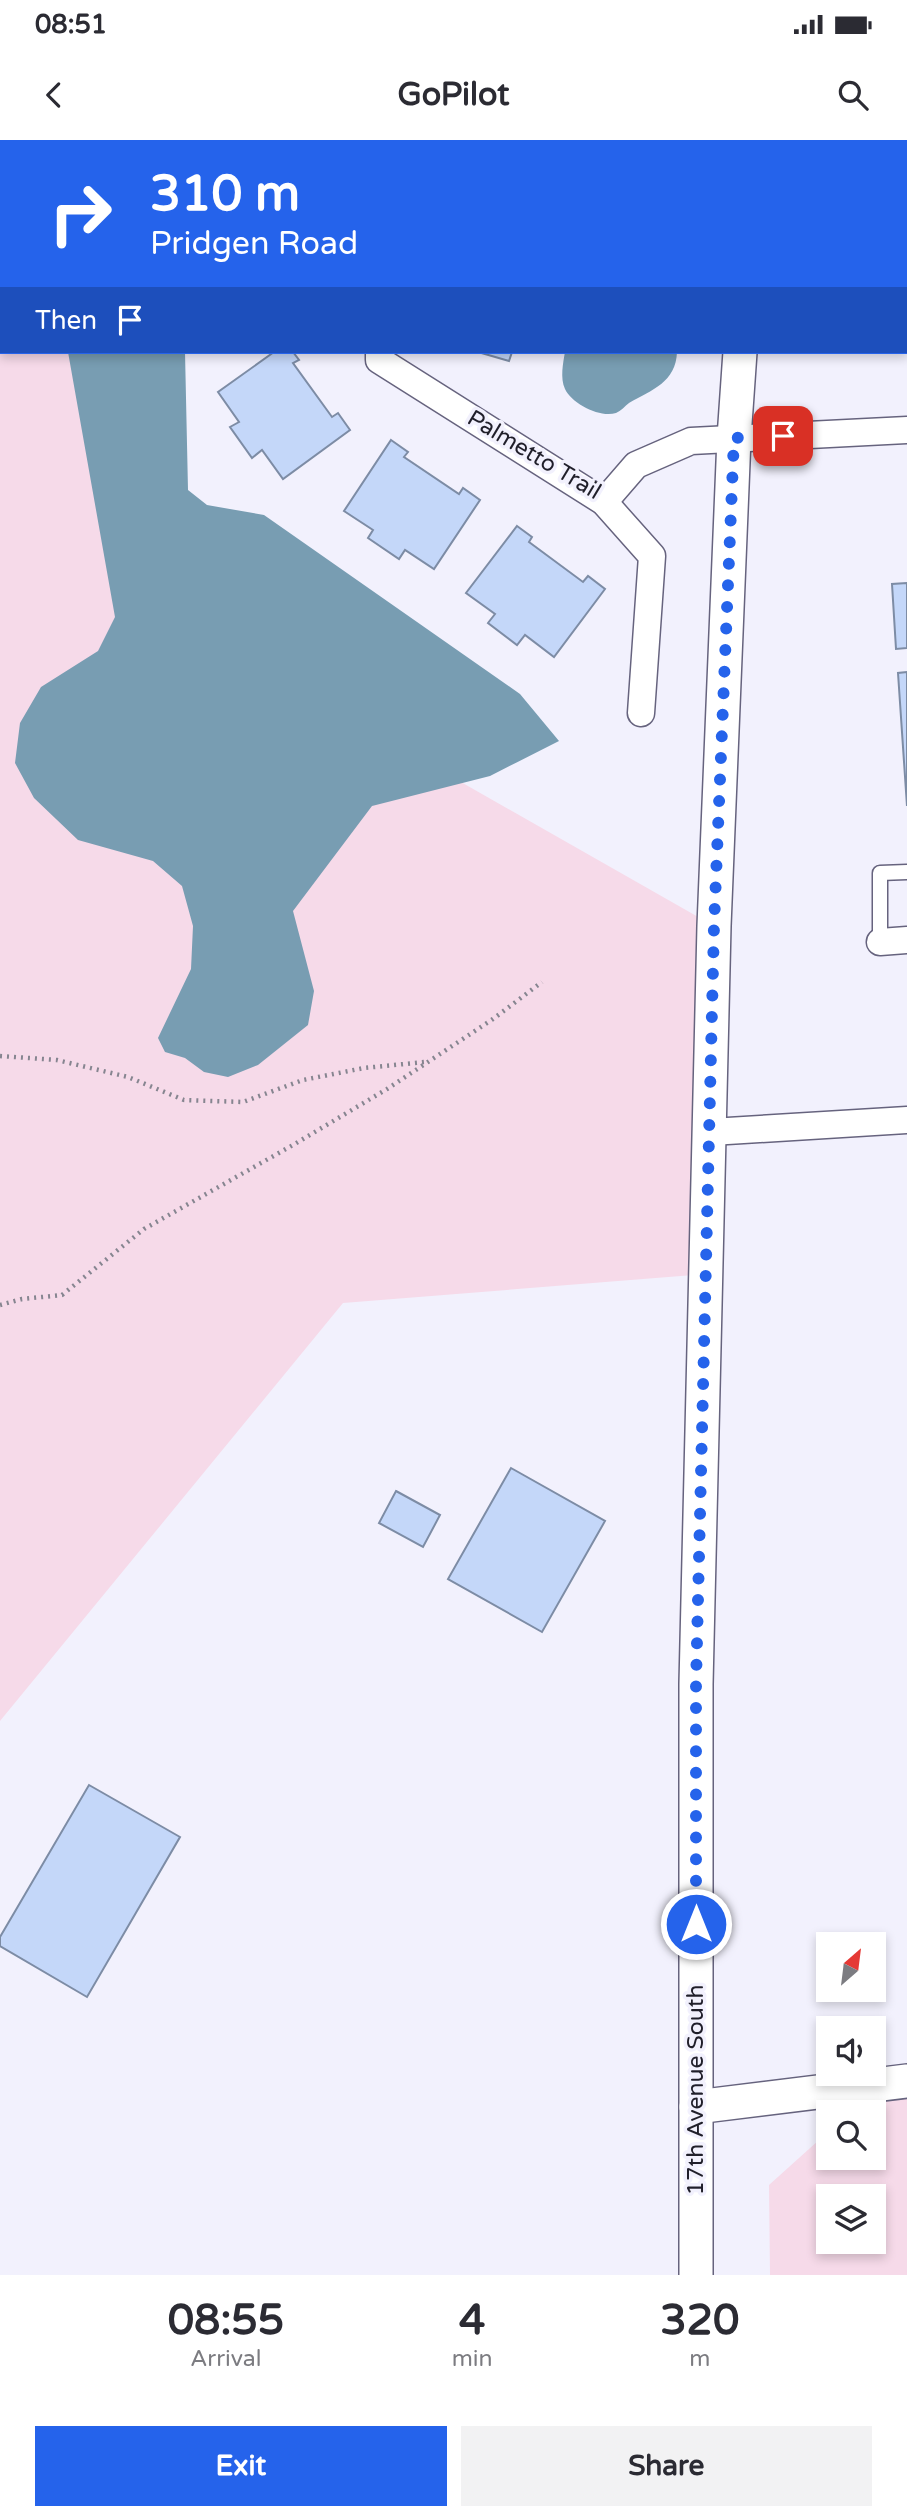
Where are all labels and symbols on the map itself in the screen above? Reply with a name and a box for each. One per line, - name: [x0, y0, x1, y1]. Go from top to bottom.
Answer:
- street label: Palmetto Trail: [462, 404, 606, 506]
- pin: [753, 406, 813, 466]
- position arrow: [659, 1887, 733, 1961]
- north arrow: [816, 1932, 886, 2002]
- street label: 17th Avenue South: [682, 1985, 710, 2195]

